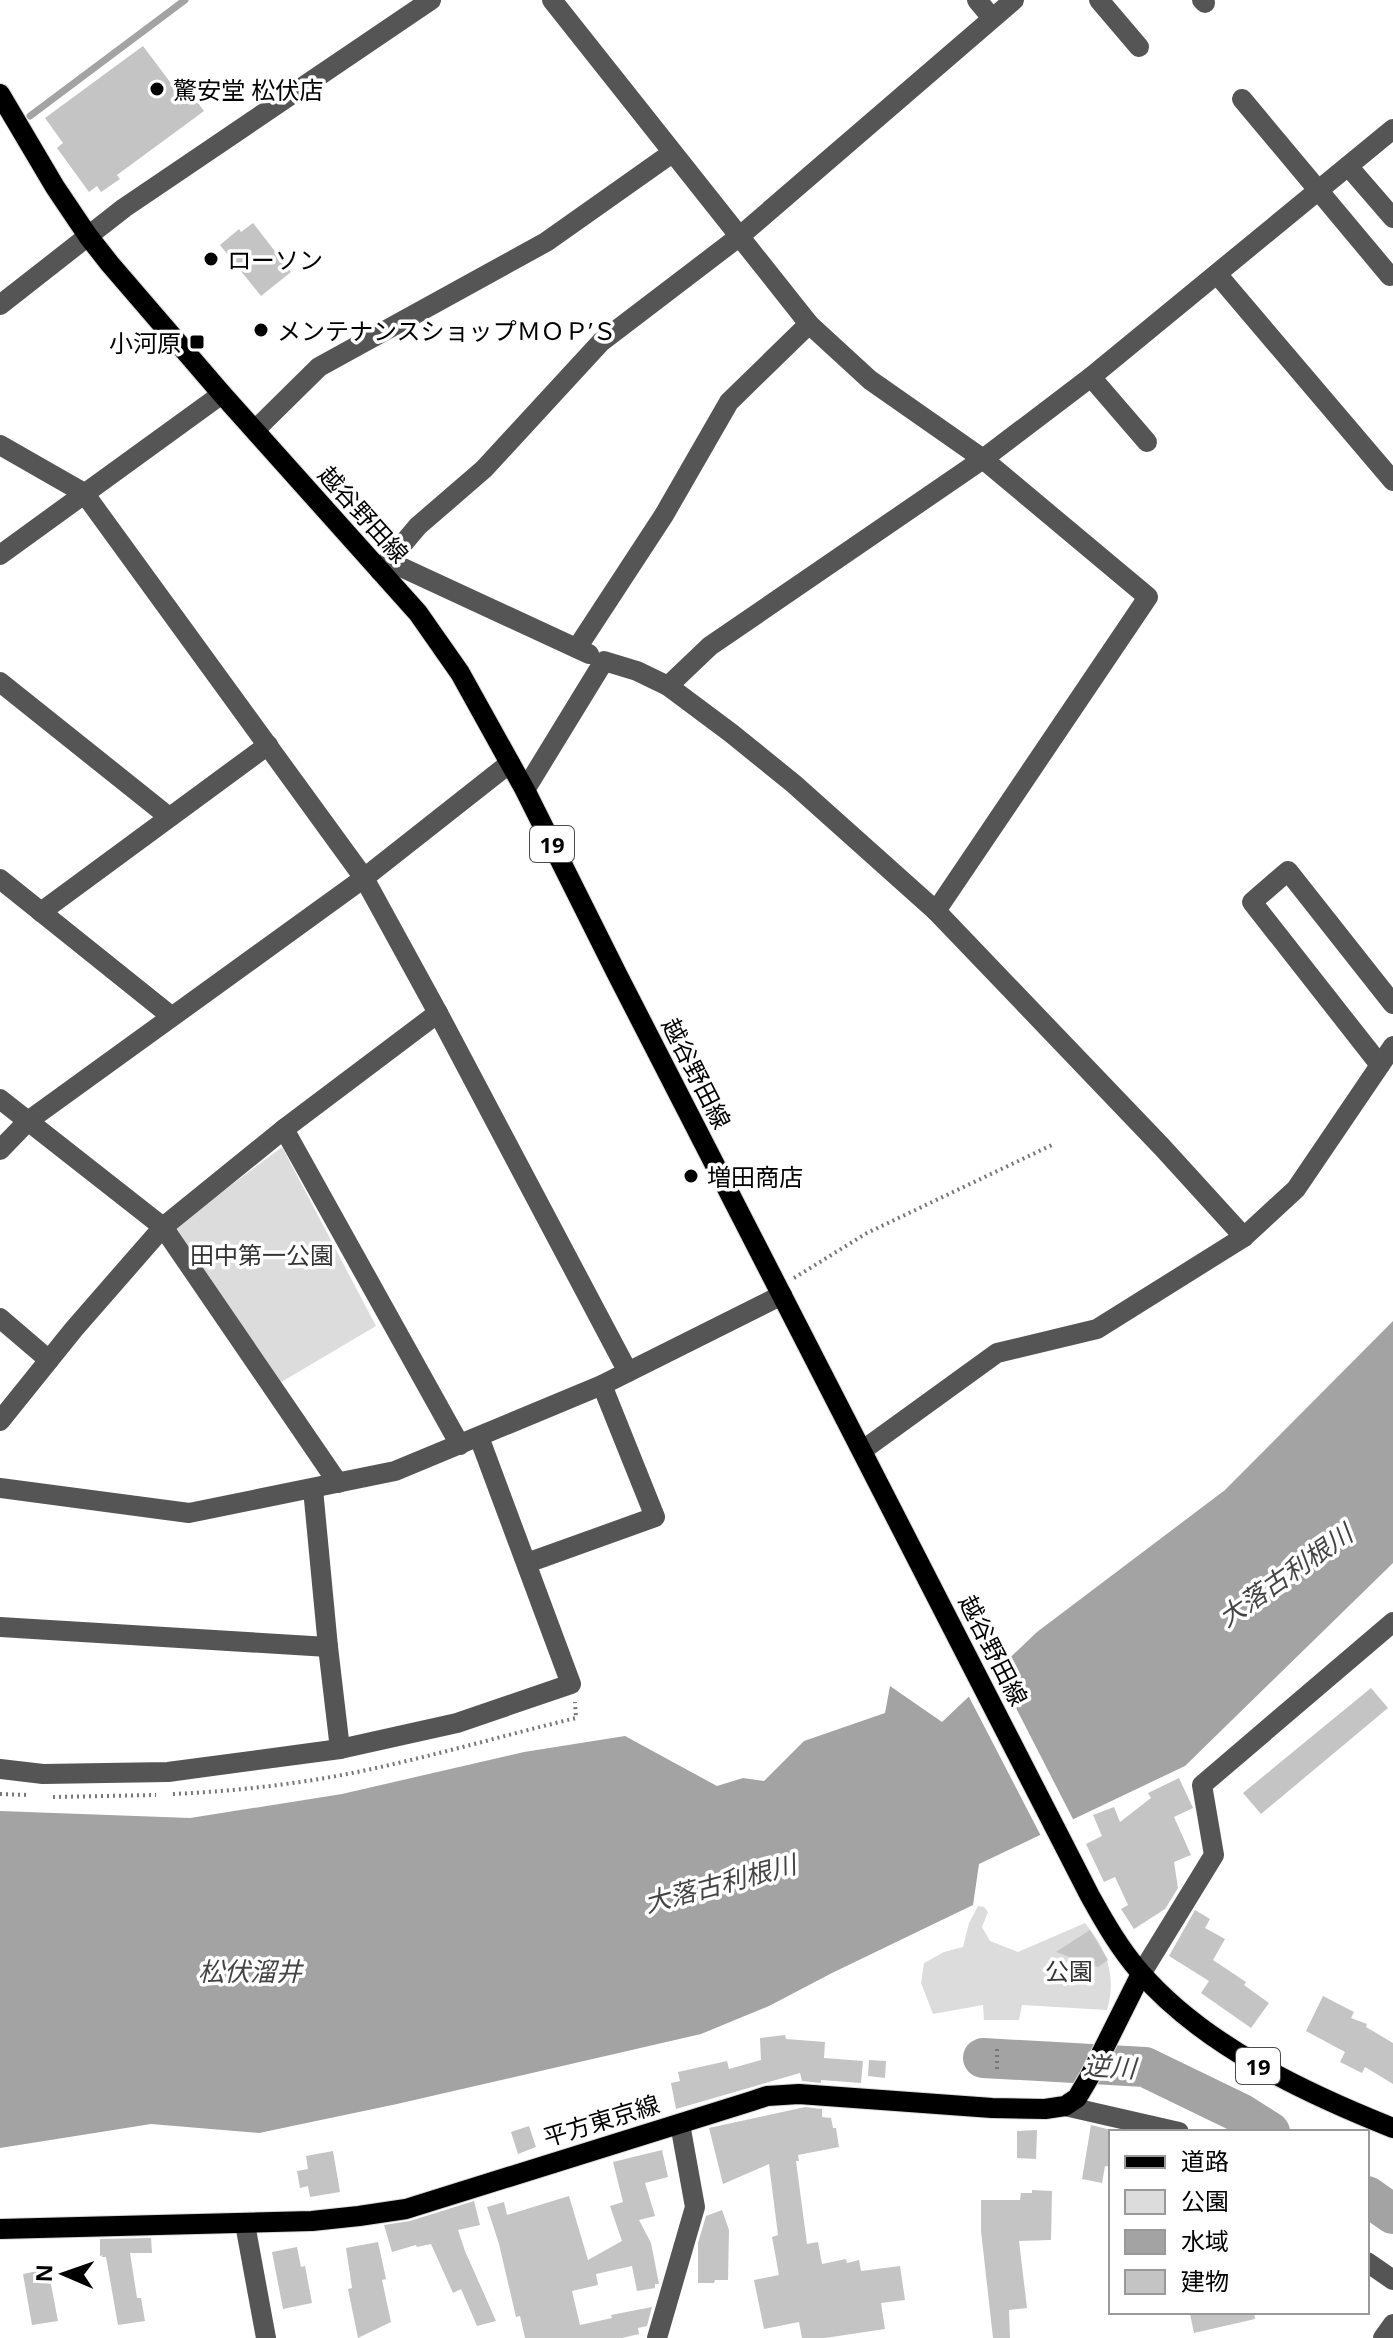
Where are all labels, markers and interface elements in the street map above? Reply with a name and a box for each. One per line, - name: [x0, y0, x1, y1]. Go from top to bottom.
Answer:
- place label: 驚安堂 松伏店: [173, 73, 323, 106]
- marker: 驚安堂 松伏店: [148, 80, 166, 98]
- place label: ローソン: [227, 243, 323, 276]
- marker: ローソン: [202, 250, 220, 268]
- place label: メンテナンスショップＭＯＰ’Ｓ: [277, 314, 617, 347]
- marker: メンテナンスショップＭＯＰ’Ｓ: [252, 321, 270, 339]
- place label: 小河原: [109, 326, 181, 359]
- marker: 小河原: [188, 333, 206, 351]
- street label: 越谷野田線: [312, 458, 416, 570]
- road number: 19: [530, 826, 574, 862]
- street label: 越谷野田線: [655, 1012, 739, 1134]
- place label: 増田商店: [707, 1160, 803, 1193]
- marker: 増田商店: [682, 1167, 700, 1185]
- park label: 田中第一公園: [190, 1238, 334, 1271]
- water label: 大落古利根川: [1211, 1514, 1362, 1634]
- street label: 越谷野田線: [952, 1589, 1036, 1711]
- water label: 大落古利根川: [640, 1845, 803, 1921]
- water label: 松伏溜井: [198, 1953, 304, 1989]
- park label: 公園: [1045, 1954, 1093, 1987]
- water label: 逆川: [1083, 2046, 1140, 2086]
- road number: 19: [1236, 2048, 1280, 2084]
- street label: 平方東京線: [539, 2087, 663, 2153]
- legend: [1109, 2130, 1369, 2314]
- text: 道路: [1181, 2144, 1229, 2177]
- text: 公園: [1181, 2184, 1229, 2217]
- text: 水域: [1181, 2224, 1229, 2257]
- north arrow: [24, 2234, 104, 2314]
- text: N: [28, 2264, 58, 2283]
- text: 建物: [1181, 2264, 1229, 2297]

